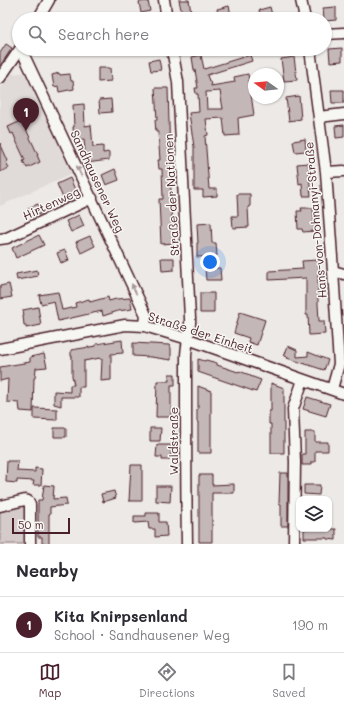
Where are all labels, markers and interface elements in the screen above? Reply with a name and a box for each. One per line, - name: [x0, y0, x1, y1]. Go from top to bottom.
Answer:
- search box: [12, 12, 332, 56]
- icon: search: [26, 23, 48, 45]
- text: Search here: [58, 24, 149, 44]
- north arrow: [248, 68, 284, 104]
- pin: 1: [13, 98, 39, 131]
- street label: Sandhausener Weg: [67, 127, 129, 235]
- street label: Straße der Nationen: [160, 133, 182, 257]
- street label: Hans-von-Dohnanyi-Straße: [300, 141, 330, 299]
- one-way arrow: [76, 166, 82, 177]
- street label: Hirtenweg: [20, 183, 82, 223]
- your location: [200, 252, 220, 272]
- one-way arrow: [131, 284, 137, 295]
- street label: Straße der Einheit: [146, 307, 256, 357]
- street label: Waldstraße: [165, 407, 181, 475]
- map controls: [296, 496, 332, 532]
- button: layers: [296, 496, 332, 532]
- scale bar: [12, 516, 70, 535]
- text: 50 m: [18, 517, 44, 532]
- text: Nearby: [16, 559, 78, 581]
- text: Kita Knirpsenland: [54, 606, 188, 626]
- text: 1: [26, 616, 32, 633]
- text: 190 m: [292, 616, 328, 633]
- text: School · Sandhausener Weg: [54, 626, 230, 643]
- tab: Map: [39, 661, 61, 700]
- tab: Directions: [139, 661, 195, 700]
- tab: Saved: [272, 661, 305, 700]

